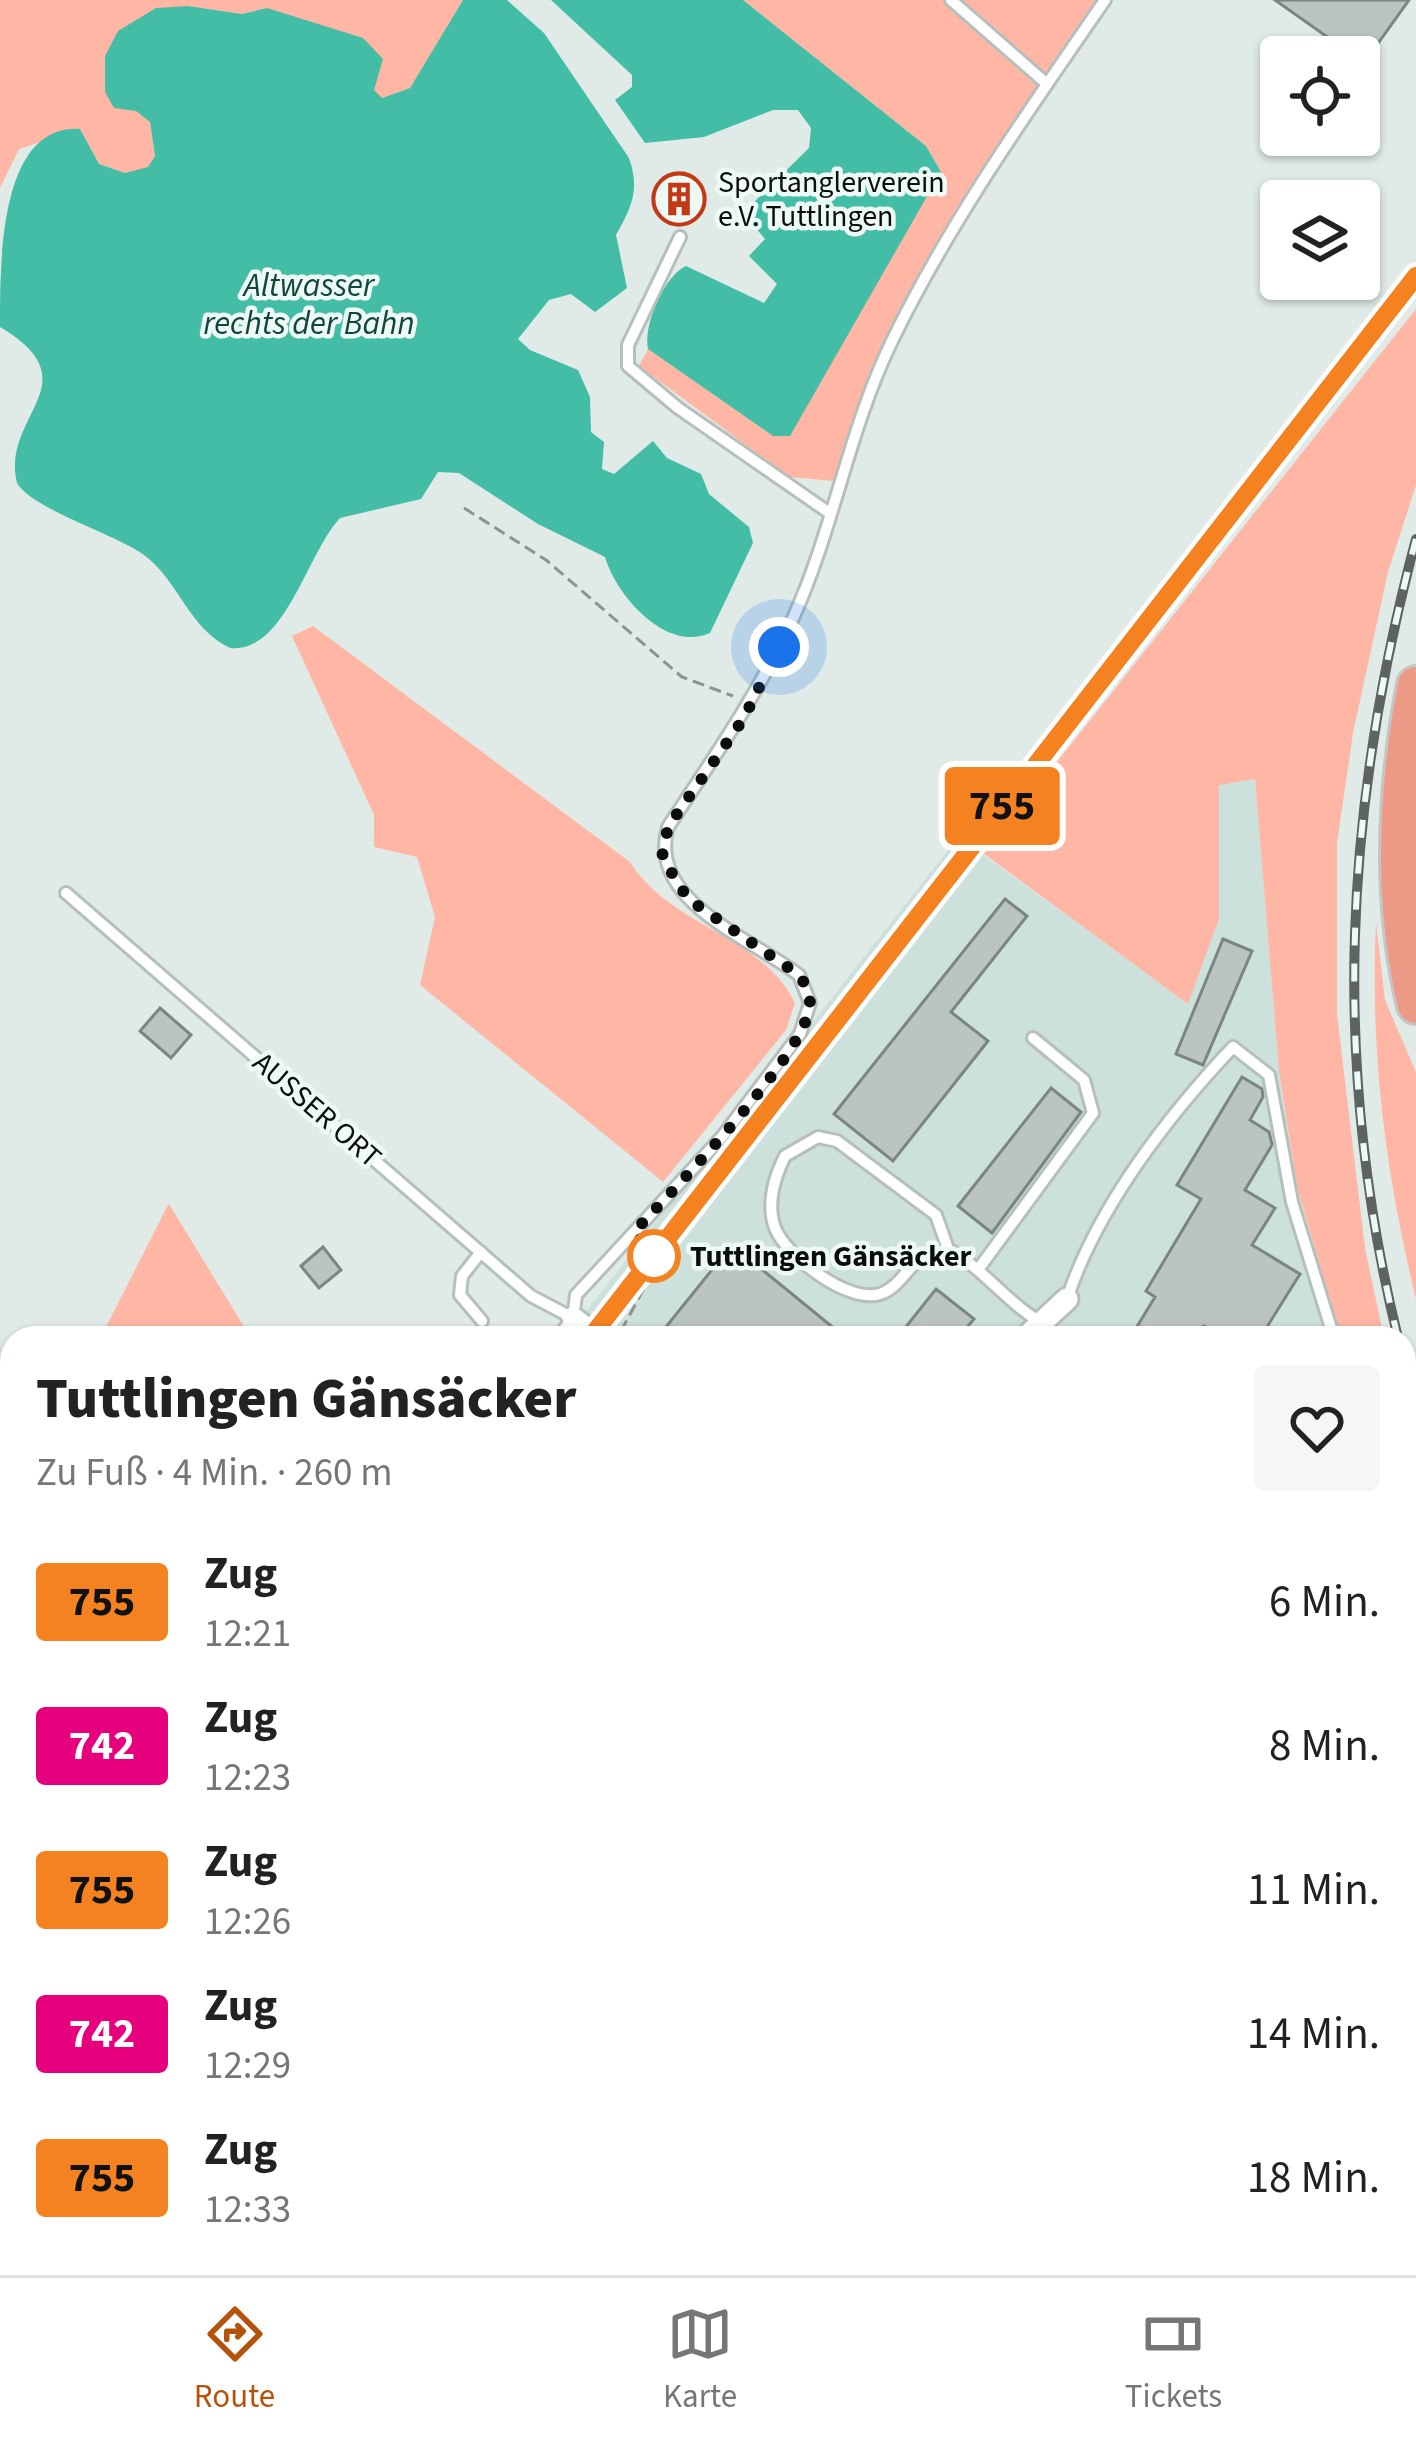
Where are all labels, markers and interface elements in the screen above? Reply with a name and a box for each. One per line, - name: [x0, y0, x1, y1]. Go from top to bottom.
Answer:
- map controls: [1260, 36, 1380, 300]
- button: locate: [1260, 36, 1380, 156]
- place label: Sportanglerverein e.V. Tuttlingen: [718, 161, 945, 238]
- building icon: Sportanglerverein e.V. Tuttlingen: [651, 171, 707, 227]
- button: layers: [1260, 180, 1380, 300]
- water label: Altwasser rechts der Bahn: [203, 262, 415, 347]
- your location: [749, 617, 809, 677]
- line badge: 755: [933, 767, 1071, 845]
- text: 755: [969, 776, 1035, 836]
- street label: AUSSER ORT: [243, 1042, 391, 1178]
- marker: Tuttlingen Gänsäcker: [629, 1231, 679, 1281]
- place label: Tuttlingen Gänsäcker: [690, 1235, 971, 1278]
- text: Tuttlingen Gänsäcker: [36, 1359, 577, 1440]
- button: heart: [1254, 1365, 1380, 1491]
- text: Zu Fuß · 4 Min. · 260 m: [36, 1445, 393, 1501]
- text: Zug: [204, 1542, 277, 1606]
- text: 6 Min.: [1269, 1570, 1380, 1634]
- text: 755: [69, 1572, 135, 1632]
- text: 12:21: [204, 1606, 291, 1662]
- text: Zug: [204, 1686, 277, 1750]
- text: 8 Min.: [1269, 1714, 1380, 1778]
- text: 742: [69, 1716, 135, 1776]
- text: 12:23: [204, 1750, 291, 1806]
- text: Zug: [204, 1830, 277, 1894]
- text: 11 Min.: [1247, 1858, 1380, 1922]
- text: 755: [69, 1860, 135, 1920]
- text: 12:26: [204, 1894, 291, 1950]
- text: Zug: [204, 1974, 277, 2038]
- text: 14 Min.: [1247, 2002, 1380, 2066]
- text: 742: [69, 2004, 135, 2064]
- text: 12:29: [204, 2038, 291, 2094]
- text: Zug: [204, 2118, 277, 2182]
- text: 18 Min.: [1247, 2146, 1380, 2210]
- text: 755: [69, 2148, 135, 2208]
- text: 12:33: [204, 2182, 291, 2238]
- tab: Route: [194, 2301, 275, 2420]
- tab: Karte: [663, 2301, 737, 2420]
- tab: Tickets: [1125, 2301, 1222, 2420]

